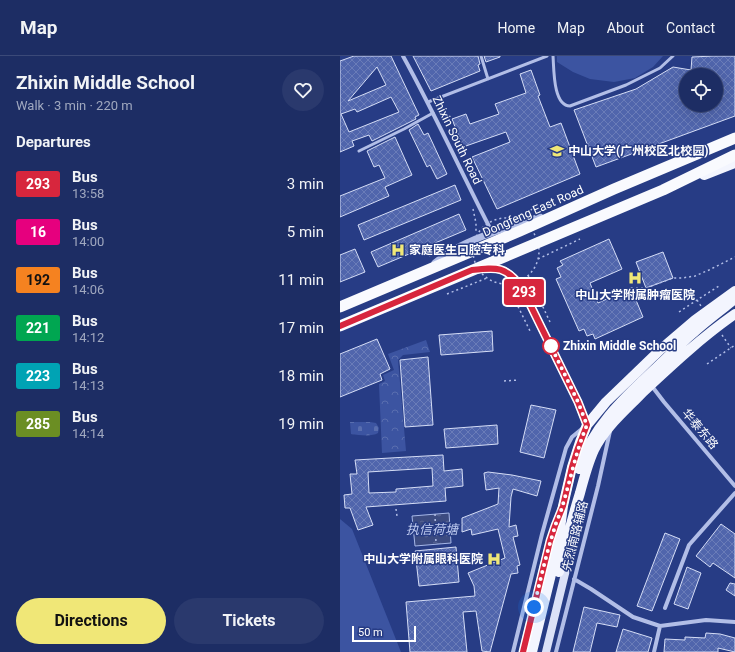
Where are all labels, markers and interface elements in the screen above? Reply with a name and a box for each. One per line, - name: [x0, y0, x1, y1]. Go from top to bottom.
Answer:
- text: Map: [20, 16, 58, 39]
- text: Home: [497, 20, 535, 36]
- text: Map: [557, 20, 585, 36]
- text: About: [607, 20, 644, 36]
- text: Contact: [666, 20, 715, 36]
- map controls: [679, 68, 723, 112]
- button: locate: [679, 68, 723, 112]
- button: heart: [282, 69, 324, 111]
- text: Zhixin Middle School: [16, 71, 195, 94]
- street label: Zhixin South Road: [429, 93, 485, 187]
- text: Walk · 3 min · 220 m: [16, 98, 133, 113]
- text: Departures: [16, 133, 91, 151]
- school or university icon: 中山大学(广州校区北校园): [549, 143, 565, 159]
- place label: 中山大学(广州校区北校园): [568, 144, 708, 158]
- text: Bus: [72, 168, 98, 186]
- text: 3 min: [287, 175, 324, 193]
- text: 293: [26, 176, 50, 192]
- street label: Dongfeng East Road: [480, 182, 586, 240]
- text: 13:58: [72, 186, 104, 201]
- text: Bus: [72, 216, 98, 234]
- text: 5 min: [287, 223, 324, 241]
- text: 16: [30, 224, 46, 240]
- text: 14:00: [72, 234, 104, 249]
- hospital icon: 家庭医生口腔专科: [390, 242, 406, 258]
- place label: 家庭医生口腔专科: [409, 243, 505, 257]
- text: Bus: [72, 264, 98, 282]
- hospital icon: 中山大学附属肿瘤医院: [627, 270, 643, 286]
- text: 11 min: [278, 271, 324, 289]
- text: 192: [26, 272, 50, 288]
- line badge: 293: [501, 279, 547, 305]
- text: 14:06: [72, 282, 104, 297]
- text: 293: [512, 284, 536, 300]
- place label: 中山大学附属肿瘤医院: [575, 288, 695, 302]
- text: Bus: [72, 312, 98, 330]
- text: 17 min: [278, 319, 324, 337]
- text: 221: [26, 320, 50, 336]
- text: 14:12: [72, 330, 104, 345]
- marker: Zhixin Middle School: [542, 337, 560, 355]
- place label: Zhixin Middle School: [563, 339, 676, 353]
- text: Bus: [72, 360, 98, 378]
- text: 18 min: [278, 367, 324, 385]
- text: 223: [26, 368, 50, 384]
- text: 14:13: [72, 378, 104, 393]
- street label: 华泰东路: [679, 406, 721, 452]
- text: Bus: [72, 408, 98, 426]
- text: 19 min: [278, 415, 324, 433]
- text: 285: [26, 416, 50, 432]
- text: 14:14: [72, 426, 104, 441]
- street label: 先烈南路辅路: [559, 499, 591, 573]
- water label: 执信荷塘: [406, 522, 460, 537]
- hospital icon: 中山大学附属眼科医院: [486, 551, 502, 567]
- place label: 中山大学附属眼科医院: [363, 552, 483, 566]
- your location: [524, 597, 544, 617]
- button: Directions: [16, 598, 166, 644]
- button: Tickets: [174, 598, 324, 644]
- scale bar: [352, 624, 416, 643]
- text: 50 m: [358, 626, 383, 639]

